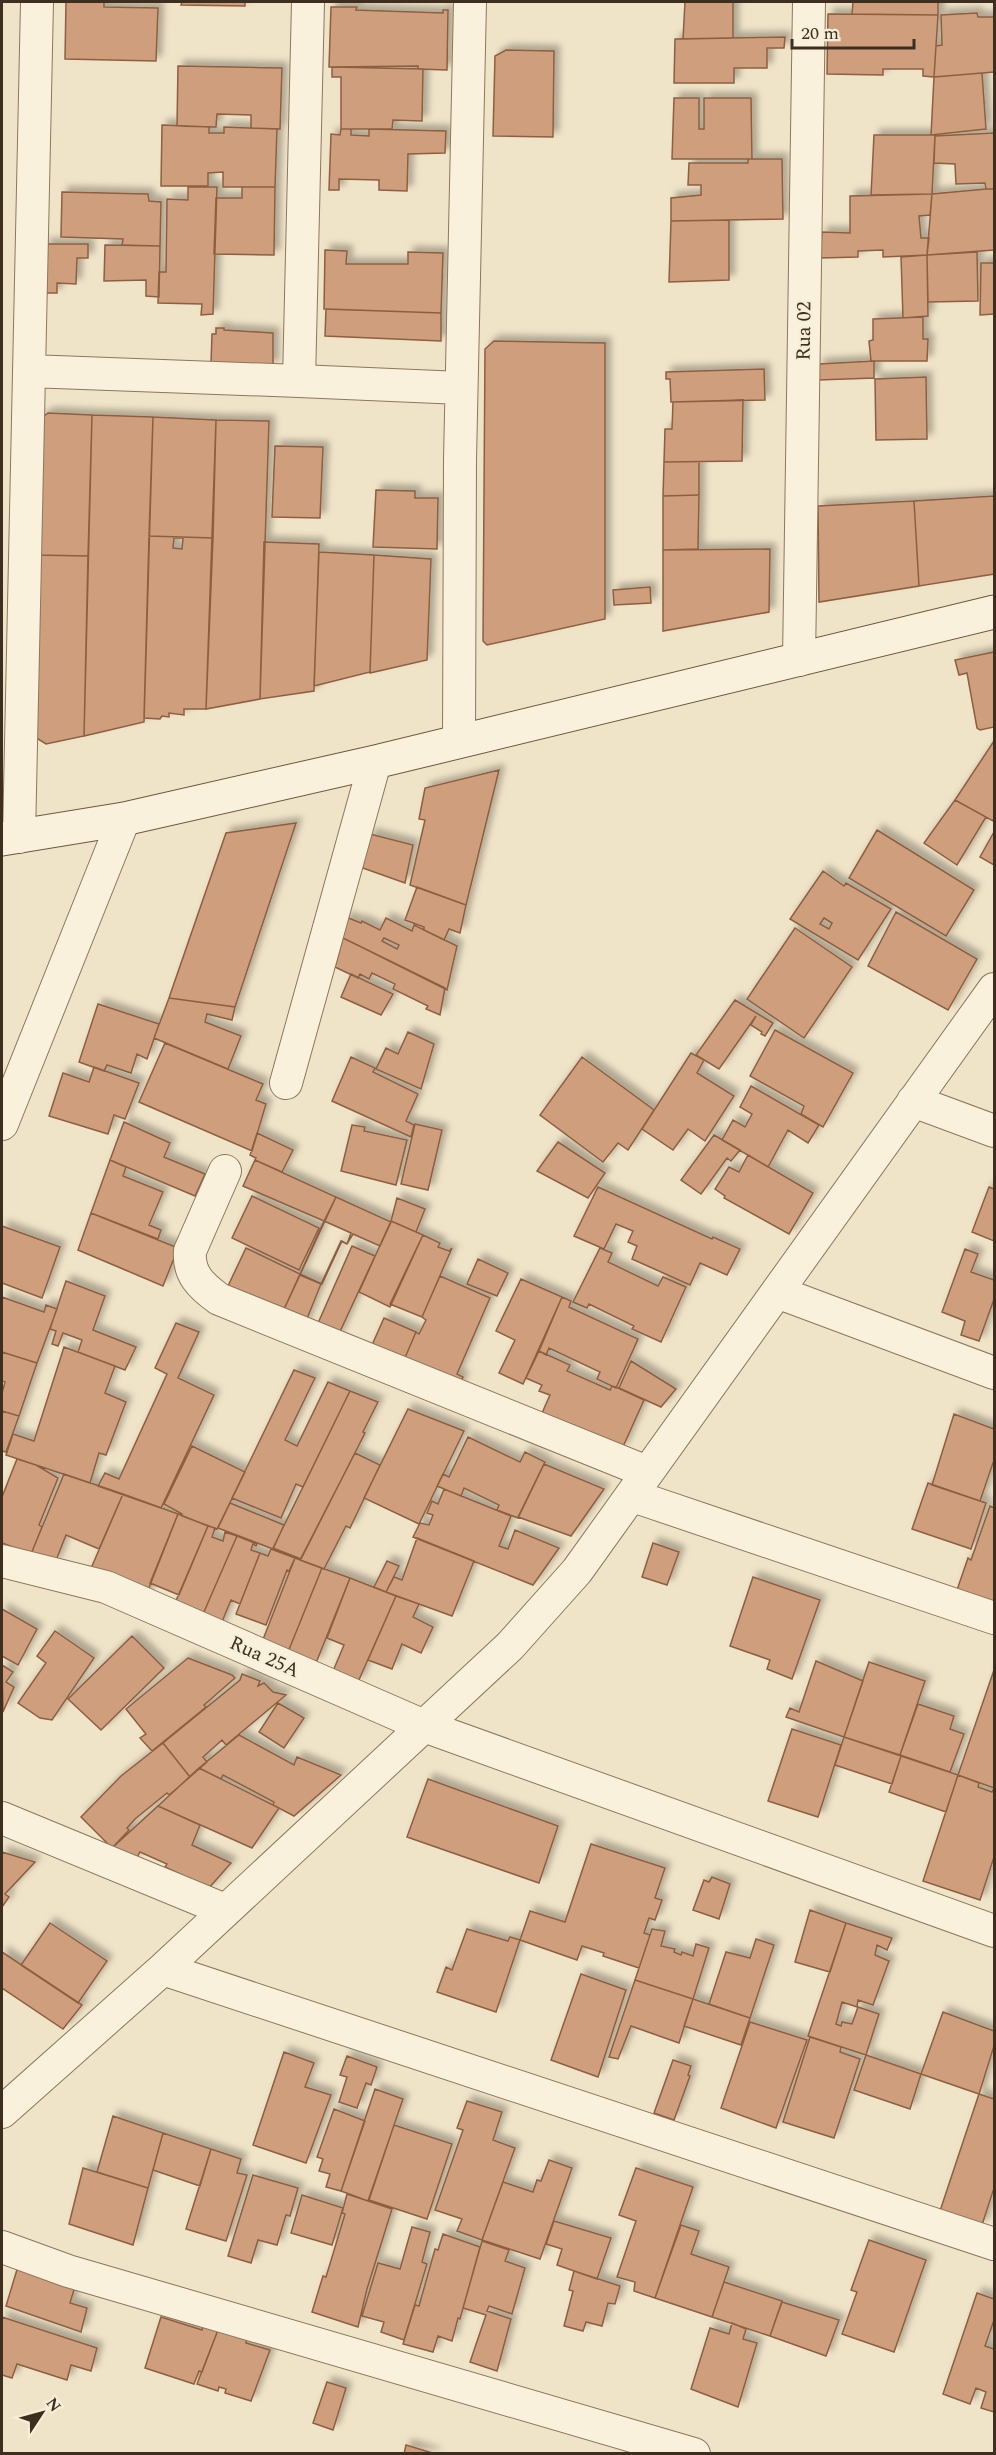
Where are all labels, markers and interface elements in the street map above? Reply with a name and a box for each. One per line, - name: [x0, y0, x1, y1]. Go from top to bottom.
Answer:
- scale bar: [792, 12, 914, 50]
- text: 20 m: [801, 20, 839, 47]
- street label: Rua 02: [788, 301, 820, 361]
- street label: Rua 25A: [225, 1628, 305, 1686]
- north arrow: [12, 2383, 72, 2443]
- text: N: [40, 2392, 67, 2417]

